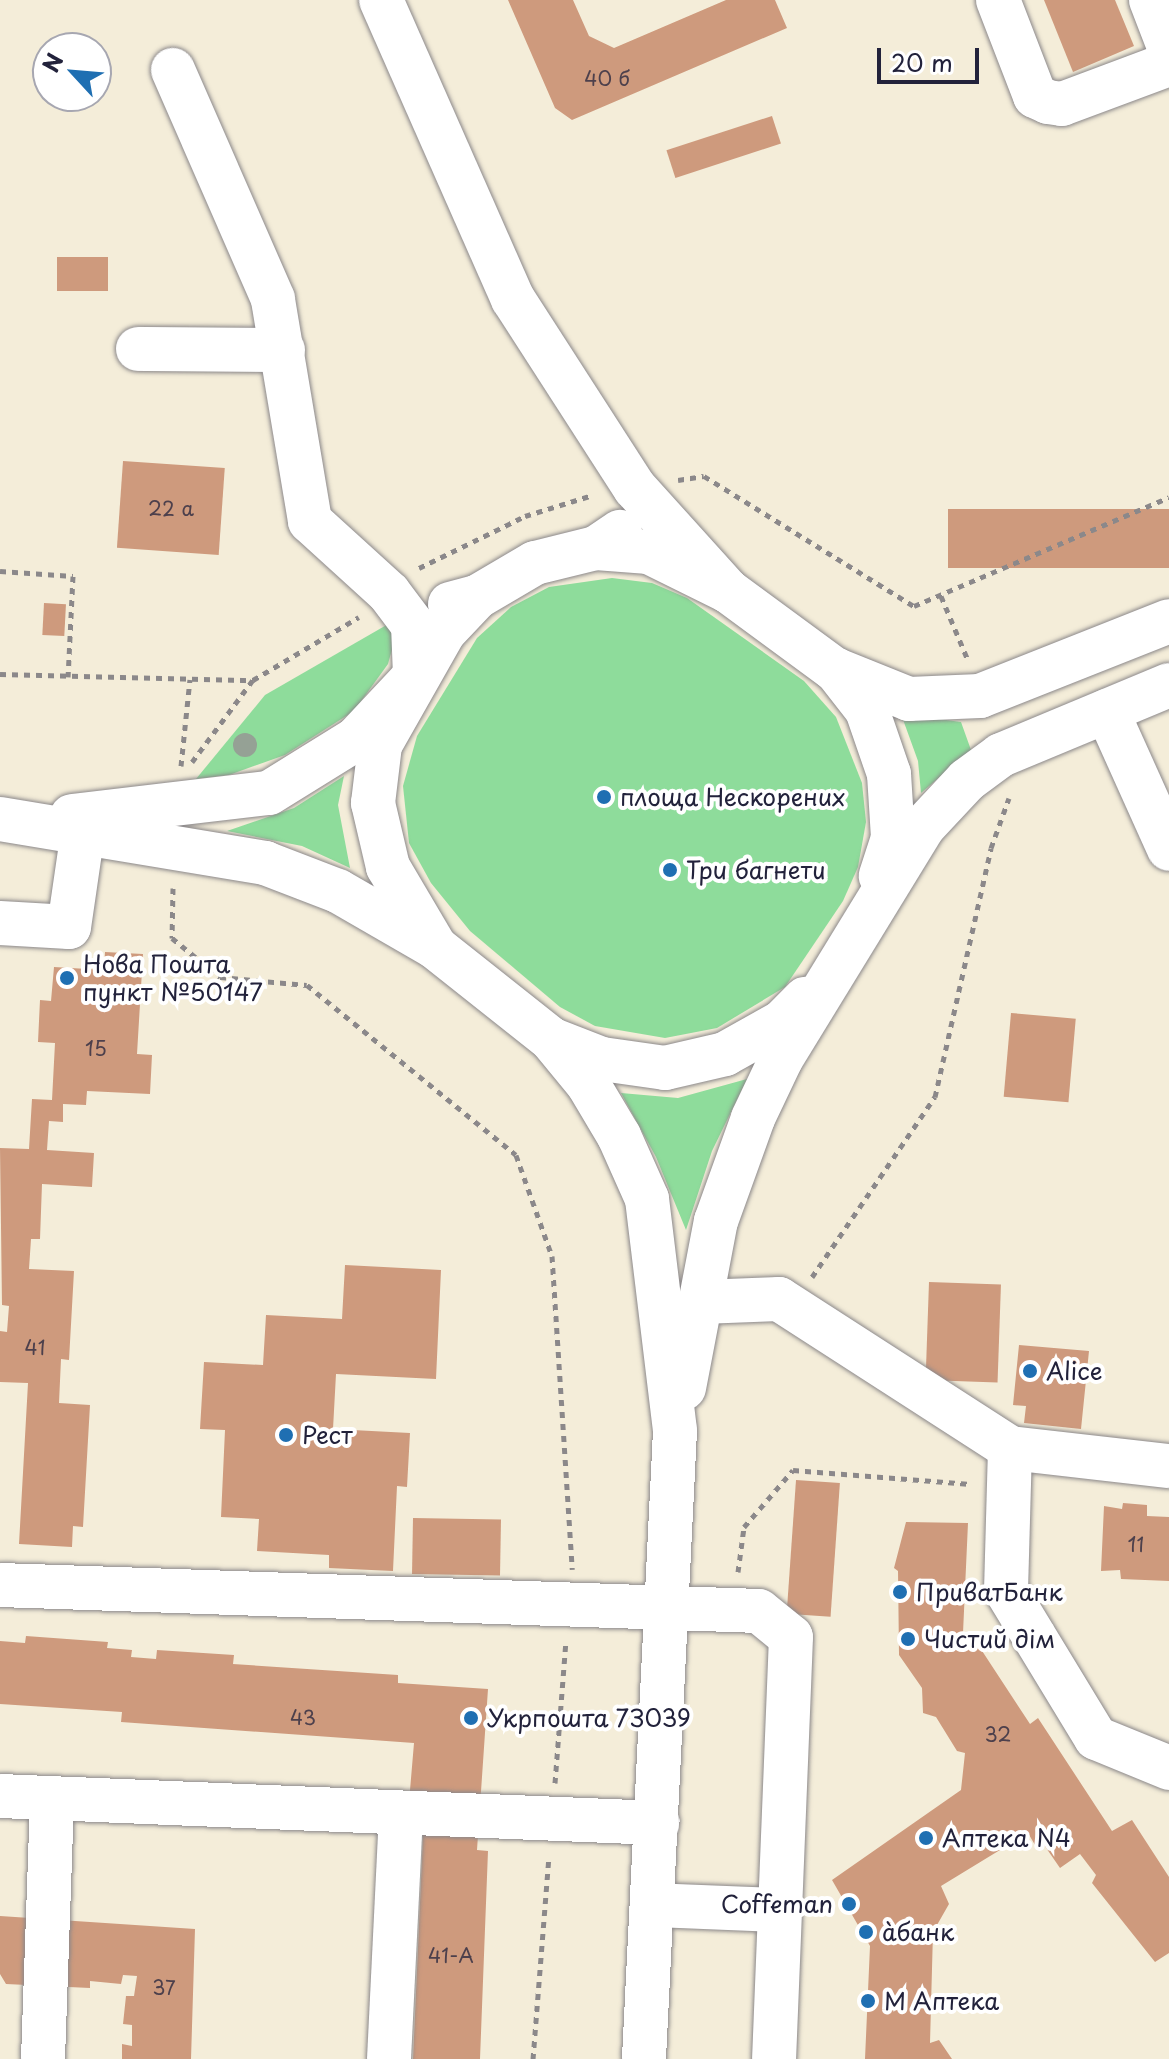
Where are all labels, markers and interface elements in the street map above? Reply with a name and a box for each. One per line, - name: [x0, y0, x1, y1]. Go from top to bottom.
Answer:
- north arrow: [32, 32, 112, 112]
- scale bar: [881, 32, 983, 82]
- text: 20 m: [891, 44, 953, 80]
- text: N: [33, 47, 70, 77]
- house number: 40 б: [584, 66, 630, 90]
- house number: 22 а: [148, 496, 194, 520]
- place label: площа Нескорених: [620, 783, 846, 811]
- marker: площа Нескорених: [595, 788, 613, 806]
- place label: Три багнети: [686, 856, 827, 884]
- marker: Три багнети: [661, 861, 679, 879]
- place label: Нова Пошта пункт №50147: [83, 950, 262, 1006]
- marker: Нова Пошта пункт №50147: [58, 969, 76, 987]
- house number: 15: [85, 1036, 107, 1060]
- house number: 41: [25, 1335, 45, 1359]
- place label: Alice: [1046, 1357, 1102, 1385]
- marker: Alice: [1021, 1362, 1039, 1380]
- place label: Рест: [302, 1421, 353, 1449]
- marker: Рест: [277, 1426, 295, 1444]
- house number: 11: [1128, 1532, 1144, 1556]
- place label: ПриватБанк: [916, 1578, 1063, 1606]
- marker: ПриватБанк: [891, 1583, 909, 1601]
- place label: Чистий дім: [924, 1625, 1055, 1653]
- marker: Чистий дім: [899, 1630, 917, 1648]
- place label: Укрпошта 73039: [487, 1704, 692, 1732]
- house number: 43: [290, 1705, 316, 1729]
- marker: Укрпошта 73039: [462, 1709, 480, 1727]
- house number: 32: [985, 1722, 1011, 1746]
- place label: Аптека N4: [942, 1824, 1070, 1852]
- marker: Аптека N4: [917, 1829, 935, 1847]
- place label: Coffeman: [721, 1890, 833, 1918]
- marker: Coffeman: [840, 1895, 858, 1913]
- place label: а̀банк: [882, 1918, 954, 1946]
- marker: а̀банк: [857, 1923, 875, 1941]
- house number: 41-А: [428, 1943, 474, 1967]
- house number: 37: [152, 1975, 176, 1999]
- place label: М Аптека: [884, 1987, 1000, 2015]
- marker: М Аптека: [859, 1992, 877, 2010]

